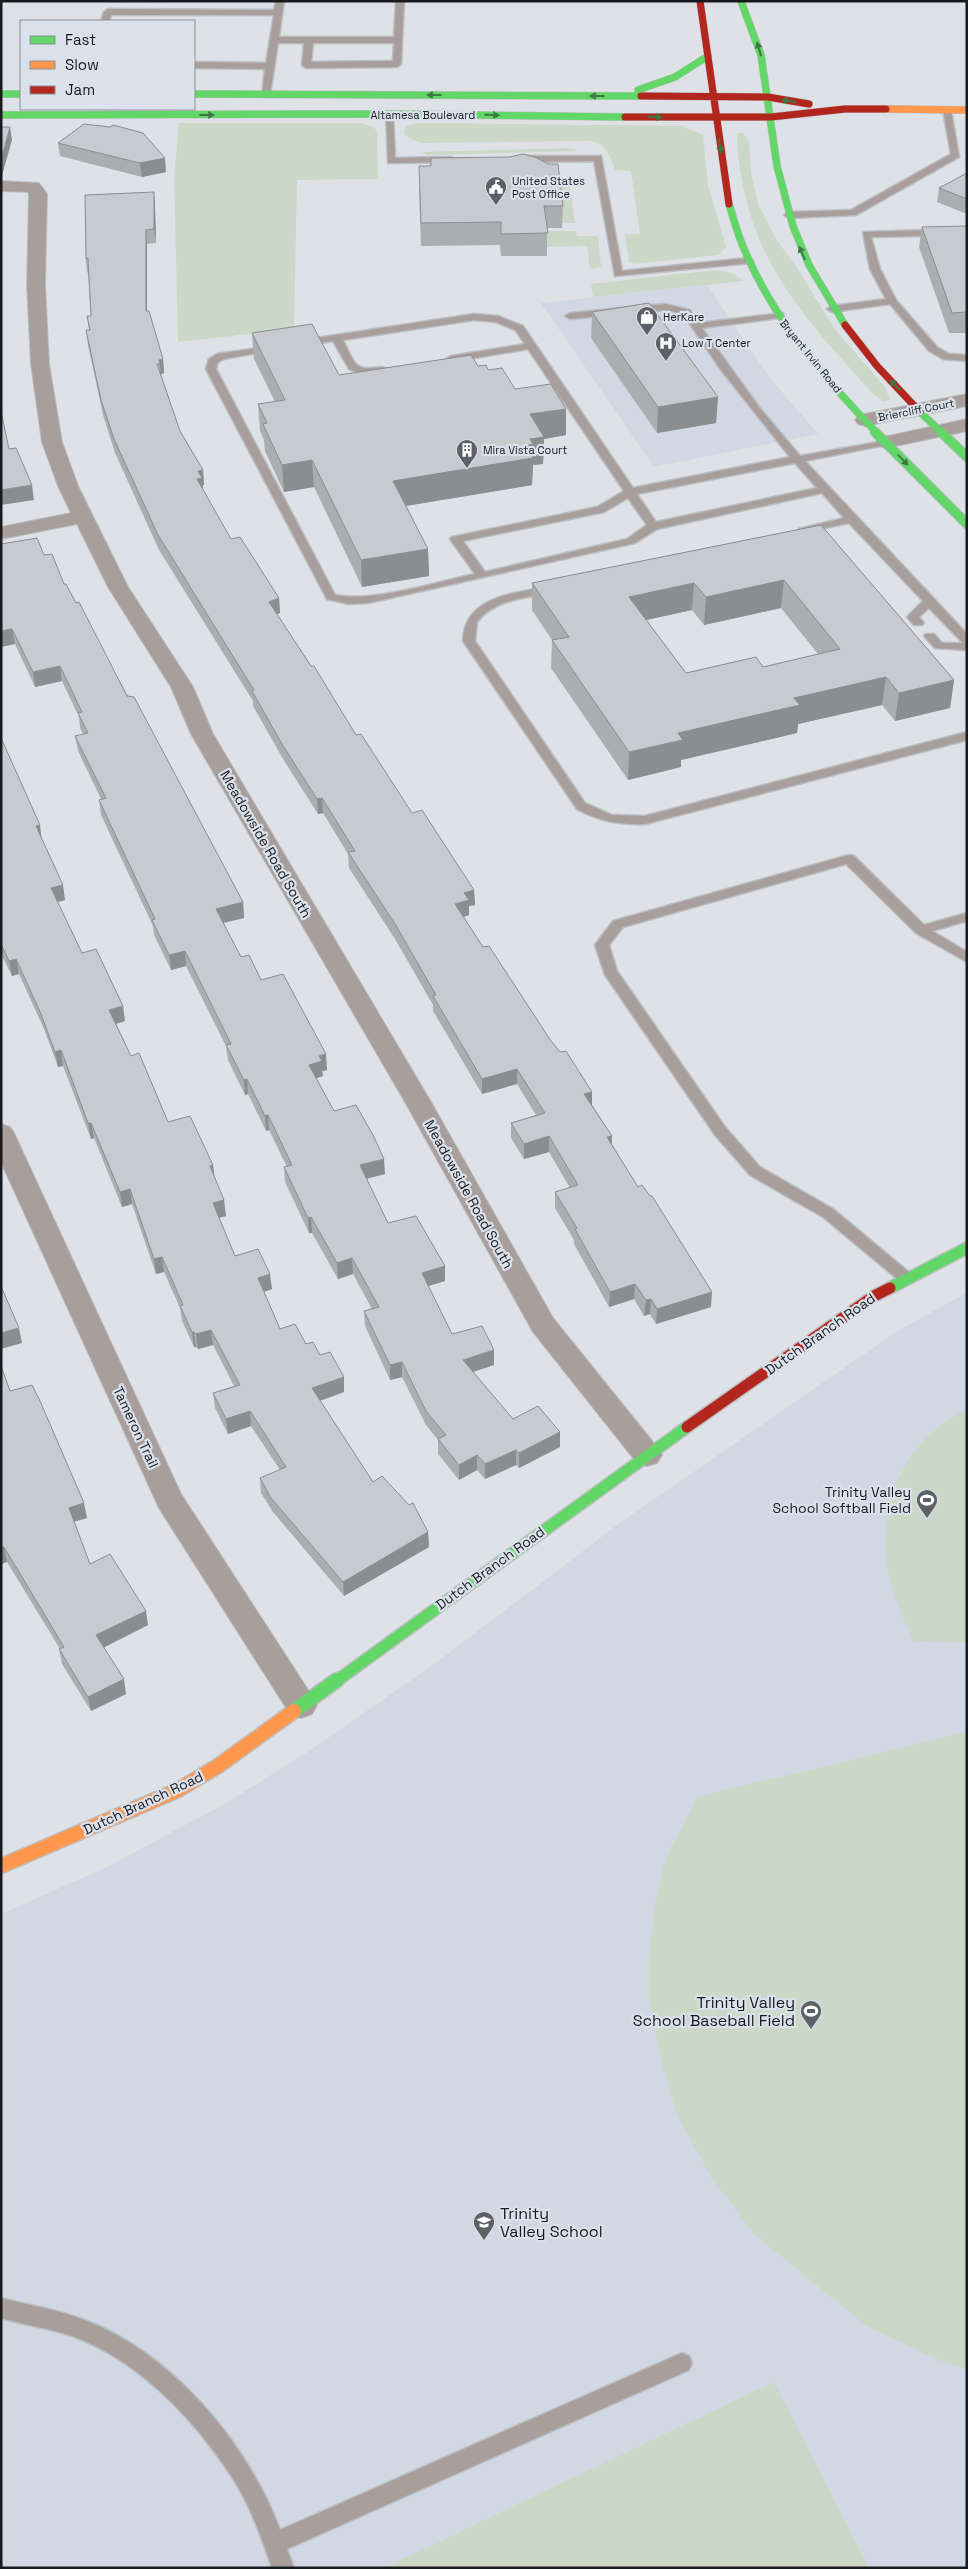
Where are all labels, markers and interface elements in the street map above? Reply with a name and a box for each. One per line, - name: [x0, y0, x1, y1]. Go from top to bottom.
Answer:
- legend: [20, 20, 195, 110]
- text: Fast: [65, 30, 96, 49]
- one-way arrow: [754, 42, 762, 57]
- text: Slow: [65, 55, 99, 74]
- text: Jam: [65, 80, 95, 99]
- one-way arrow: [426, 91, 442, 99]
- one-way arrow: [588, 92, 604, 100]
- one-way arrow: [781, 96, 797, 104]
- street label: Altamesa Boulevard: [371, 108, 475, 122]
- one-way arrow: [200, 111, 216, 119]
- one-way arrow: [485, 111, 501, 119]
- one-way arrow: [647, 113, 663, 121]
- one-way arrow: [716, 138, 724, 154]
- place label: United States Post Office: [512, 174, 585, 201]
- public building icon: United States Post Office: [484, 175, 508, 206]
- one-way arrow: [798, 246, 806, 260]
- shop icon: HerKare: [635, 305, 659, 336]
- place label: HerKare: [663, 310, 704, 324]
- street label: Bryant Irvin Road: [777, 316, 845, 396]
- hospital icon: Low T Center: [654, 331, 678, 362]
- place label: Low T Center: [682, 336, 751, 350]
- one-way arrow: [889, 380, 901, 392]
- street label: Briercliff Court: [877, 396, 955, 424]
- building icon: Mira Vista Court: [455, 438, 479, 469]
- place label: Mira Vista Court: [483, 443, 567, 457]
- one-way arrow: [897, 454, 909, 466]
- street label: Meadowside Road South: [216, 767, 316, 921]
- street label: Meadowside Road South: [421, 1116, 517, 1272]
- street label: Dutch Branch Road: [761, 1289, 879, 1379]
- street label: Tameron Trail: [109, 1383, 163, 1471]
- place label: Trinity Valley School Softball Field: [773, 1483, 911, 1517]
- sports icon: Trinity Valley School Softball Field: [915, 1488, 939, 1519]
- street label: Dutch Branch Road: [432, 1522, 548, 1614]
- street label: Dutch Branch Road: [80, 1767, 206, 1839]
- place label: Trinity Valley School Baseball Field: [633, 1992, 795, 2031]
- sports icon: Trinity Valley School Baseball Field: [799, 1999, 823, 2030]
- place label: Trinity Valley School: [500, 2203, 603, 2242]
- school or university icon: Trinity Valley School: [472, 2210, 496, 2241]

